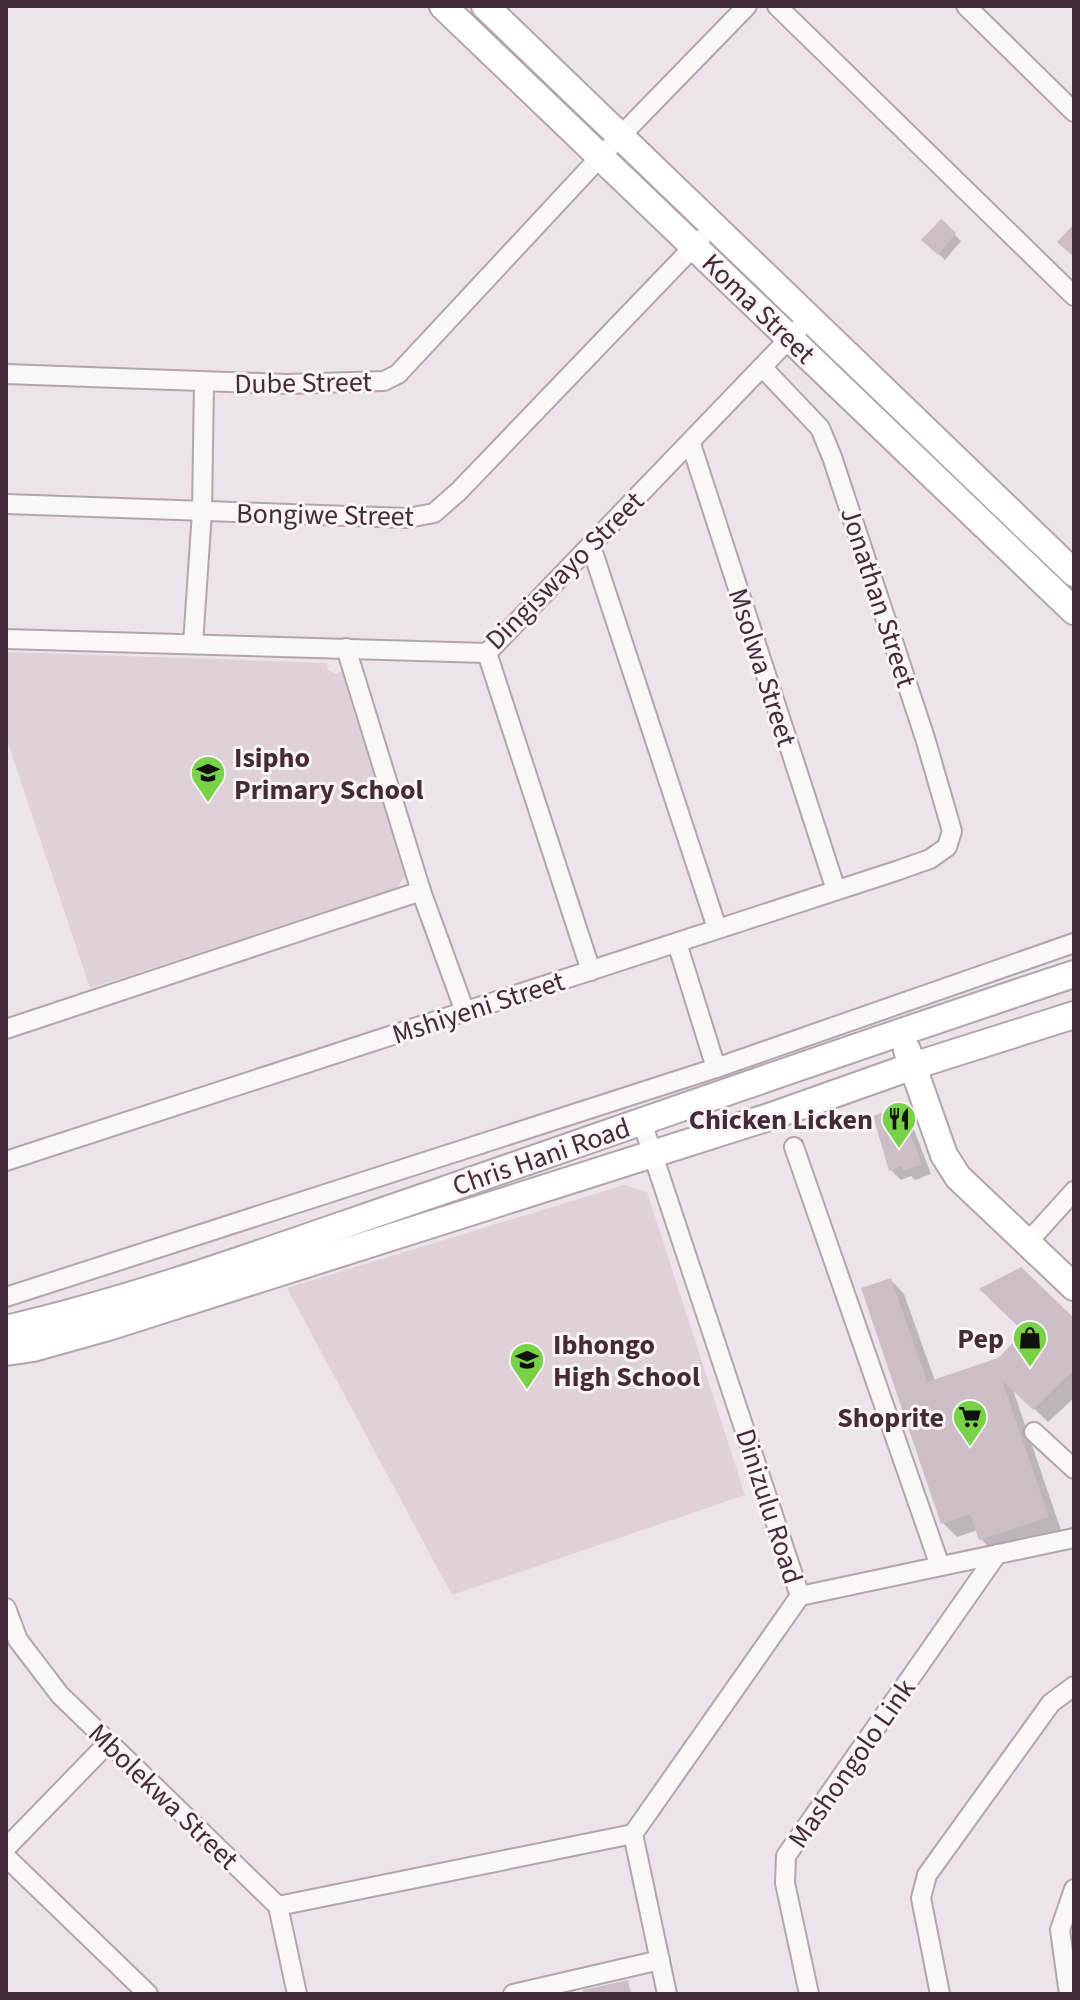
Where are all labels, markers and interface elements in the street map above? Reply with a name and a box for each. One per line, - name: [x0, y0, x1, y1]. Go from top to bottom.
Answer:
- street label: Koma Street: [693, 244, 824, 374]
- street label: Dube Street: [234, 362, 373, 404]
- street label: Dingiswayo Street: [476, 482, 653, 659]
- street label: Bongiwe Street: [236, 493, 415, 537]
- street label: Jonathan Street: [830, 502, 926, 693]
- street label: Msolwa Street: [718, 583, 807, 752]
- place label: Isipho Primary School: [234, 738, 424, 810]
- school or university icon: Isipho Primary School: [189, 754, 227, 804]
- street label: Mshiyeni Street: [387, 961, 570, 1055]
- place label: Chicken Licken: [689, 1100, 873, 1140]
- restaurant icon: Chicken Licken: [880, 1100, 918, 1150]
- street label: Chris Hani Road: [447, 1108, 636, 1206]
- place label: Pep: [957, 1319, 1004, 1359]
- shop icon: Pep: [1011, 1319, 1049, 1369]
- place label: Ibhongo High School: [553, 1325, 700, 1397]
- school or university icon: Ibhongo High School: [508, 1341, 546, 1391]
- place label: Shoprite: [837, 1398, 944, 1438]
- supermarket icon: Shoprite: [951, 1398, 989, 1448]
- street label: Dinizulu Road: [725, 1423, 813, 1589]
- street label: Mashongolo Link: [779, 1671, 925, 1856]
- street label: Mbolekwa Street: [79, 1714, 248, 1879]

